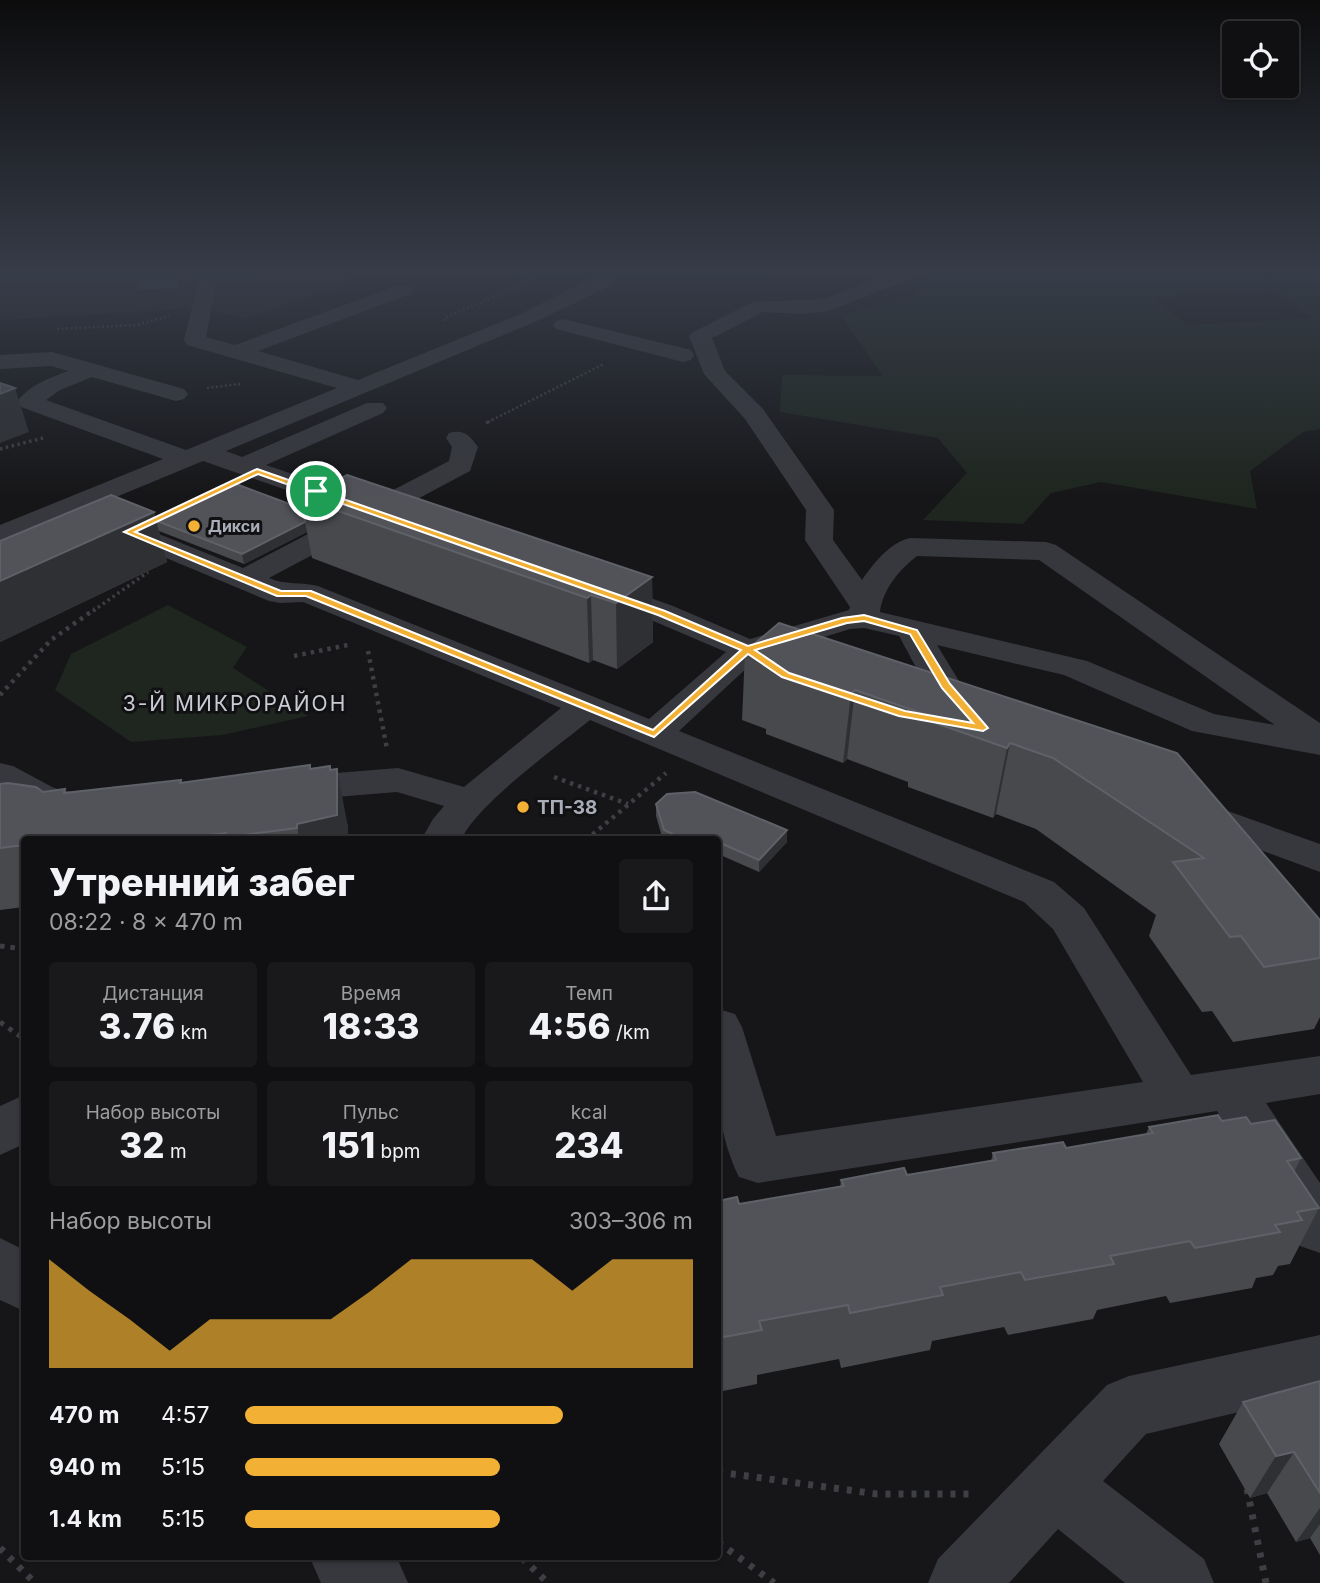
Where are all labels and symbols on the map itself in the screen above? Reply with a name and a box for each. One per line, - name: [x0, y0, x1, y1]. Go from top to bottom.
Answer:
- pin: [286, 461, 346, 521]
- place label: Дикси: [208, 516, 260, 536]
- marker: Дикси: [186, 518, 202, 534]
- district label: 3-Й МИКРОРАЙОН: [123, 690, 347, 716]
- place label: ТП-38: [537, 796, 597, 819]
- marker: ТП-38: [515, 799, 531, 815]

